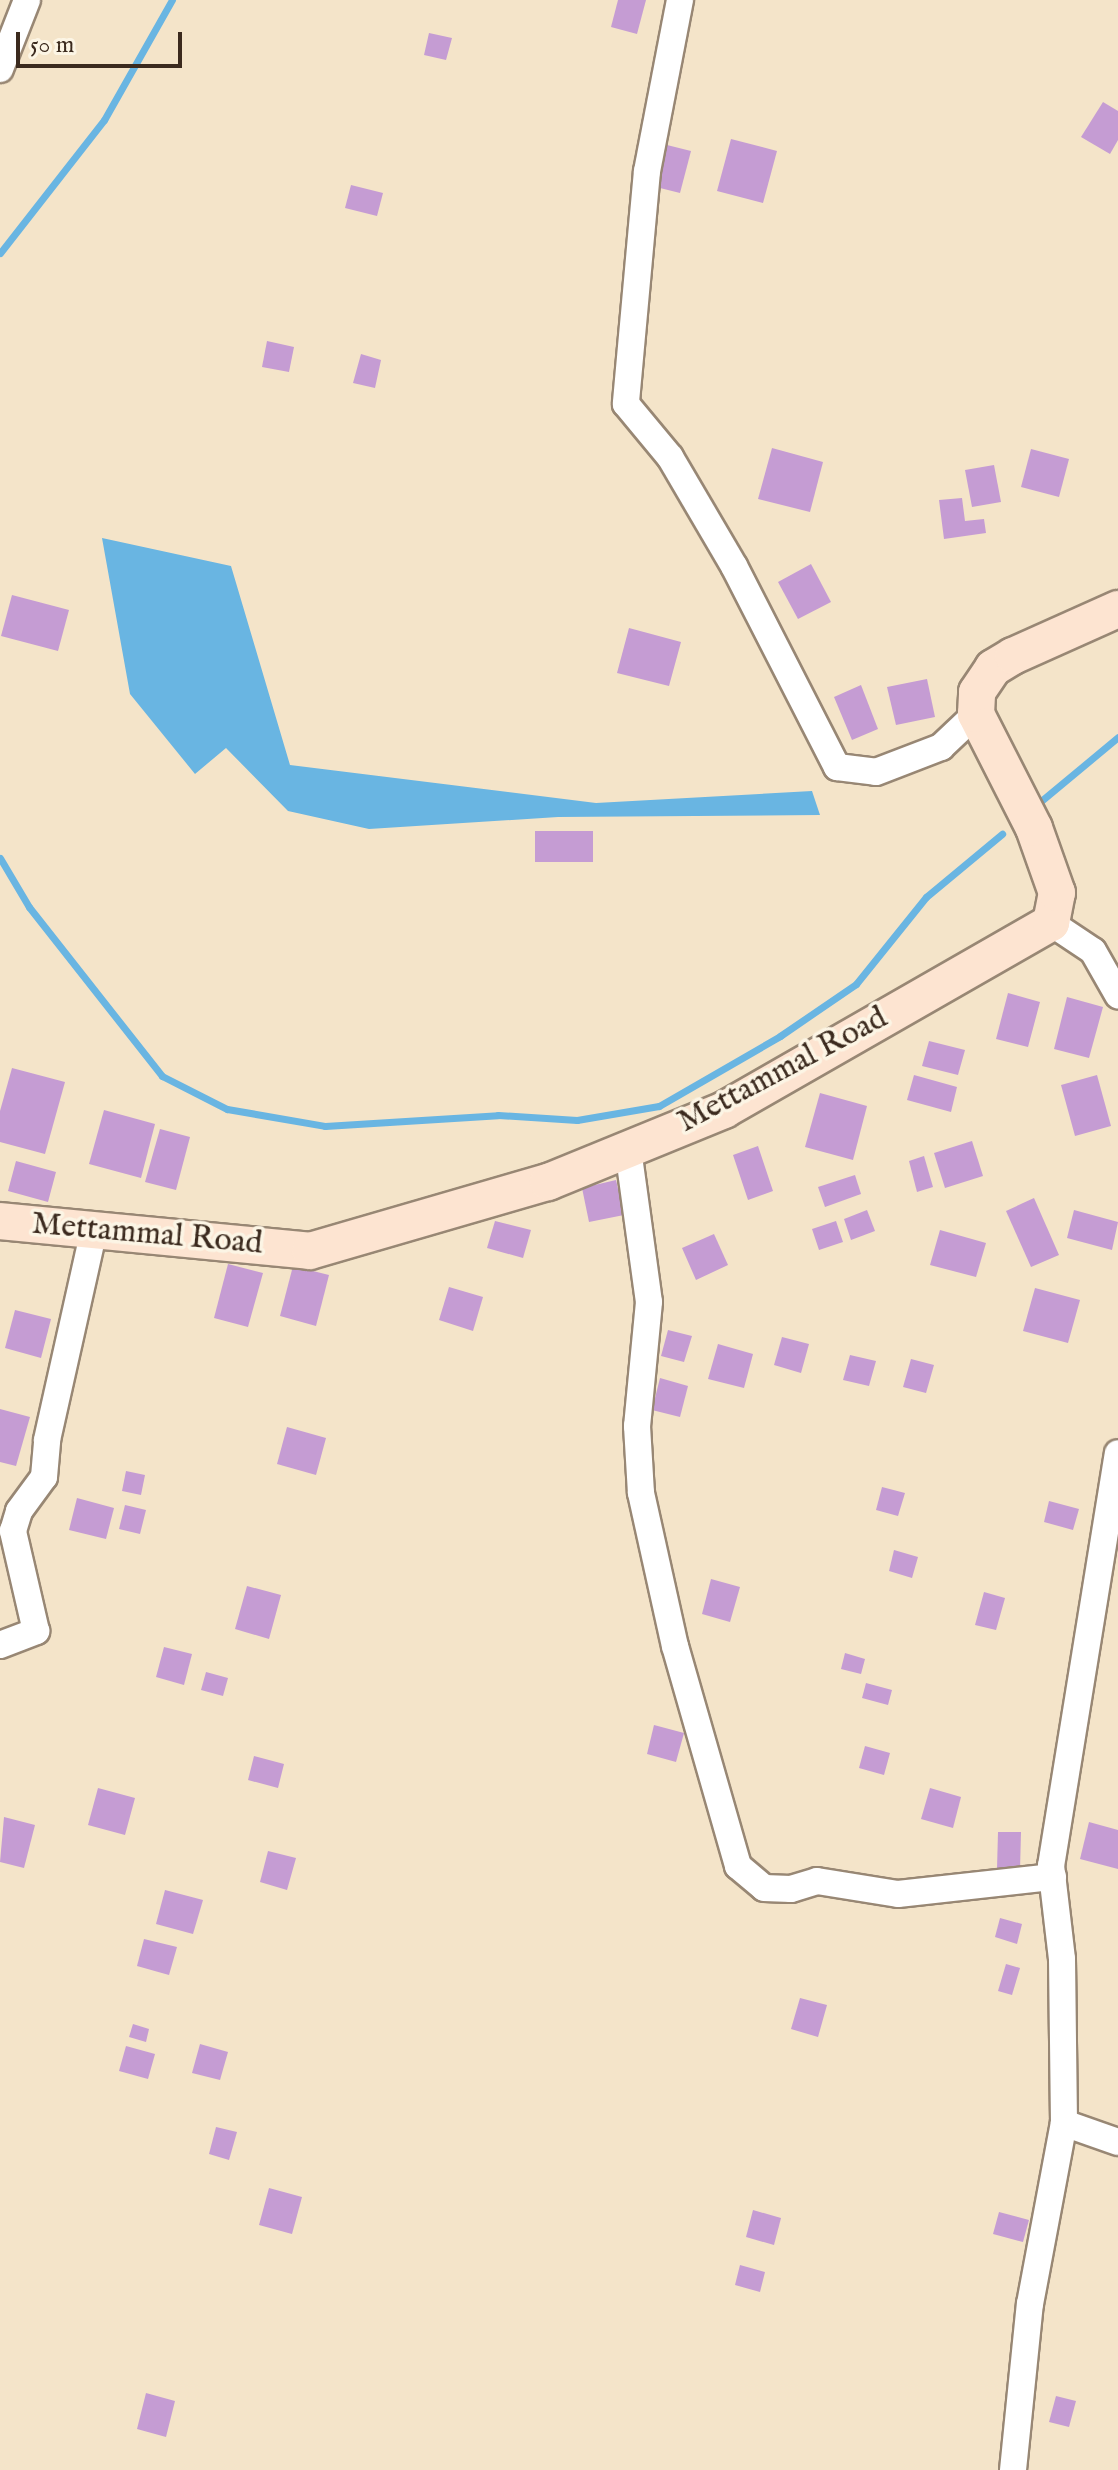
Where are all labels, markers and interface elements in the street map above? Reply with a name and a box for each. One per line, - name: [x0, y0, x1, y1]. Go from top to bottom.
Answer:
- scale bar: [20, 16, 186, 66]
- text: 50 m: [30, 30, 74, 61]
- street label: Mettammal Road: [672, 1000, 894, 1142]
- street label: Mettammal Road: [30, 1206, 264, 1264]

